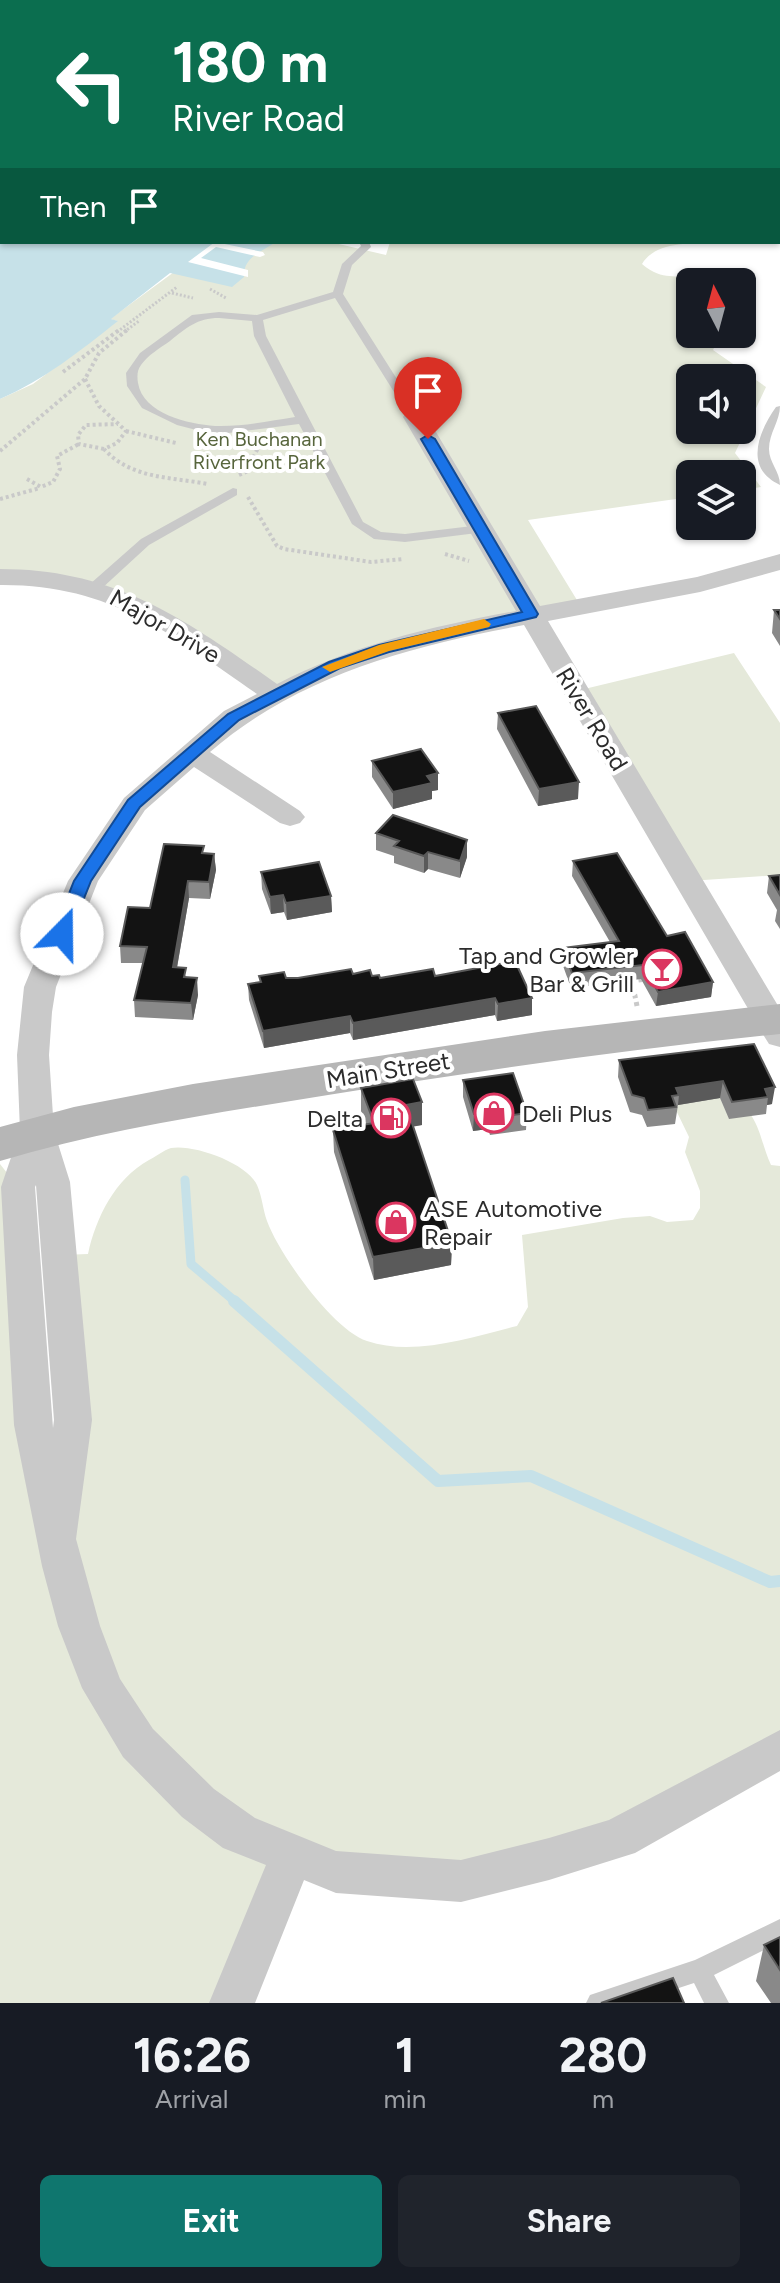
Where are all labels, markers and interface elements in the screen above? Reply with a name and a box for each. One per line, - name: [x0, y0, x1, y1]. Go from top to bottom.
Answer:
- text: 180 m: [172, 29, 328, 96]
- icon: left: [40, 32, 144, 136]
- text: River Road: [172, 97, 345, 140]
- icon: arrive: [122, 184, 166, 228]
- text: Then: [40, 188, 106, 225]
- north arrow: [676, 268, 756, 348]
- map controls: [676, 268, 756, 540]
- pin: [394, 357, 462, 439]
- button: sound: [676, 364, 756, 444]
- icon: arrive: [406, 369, 450, 413]
- park label: Ken Buchanan Riverfront Park: [193, 427, 326, 474]
- button: layers: [676, 460, 756, 540]
- street label: Major Drive: [105, 583, 225, 669]
- street label: River Road: [550, 662, 634, 776]
- position arrow: [20, 892, 104, 976]
- place label: Tap and Growler Bar & Grill: [459, 941, 634, 998]
- bar icon: Tap and Growler Bar & Grill: [641, 948, 683, 990]
- street label: Main Street: [324, 1046, 452, 1094]
- shop icon: Deli Plus: [473, 1092, 515, 1134]
- fuel station icon: Delta: [370, 1097, 412, 1139]
- place label: Deli Plus: [522, 1099, 612, 1128]
- place label: Delta: [307, 1104, 363, 1133]
- place label: ASE Automotive Repair: [424, 1194, 602, 1251]
- shop icon: ASE Automotive Repair: [375, 1201, 417, 1243]
- text: 16:26: [133, 2026, 251, 2084]
- text: 1: [395, 2026, 415, 2084]
- text: 280: [559, 2026, 647, 2084]
- text: Arrival: [155, 2083, 229, 2115]
- text: min: [384, 2083, 426, 2115]
- text: m: [592, 2083, 614, 2115]
- button: Exit: [40, 2175, 382, 2267]
- button: Share: [398, 2175, 740, 2267]

